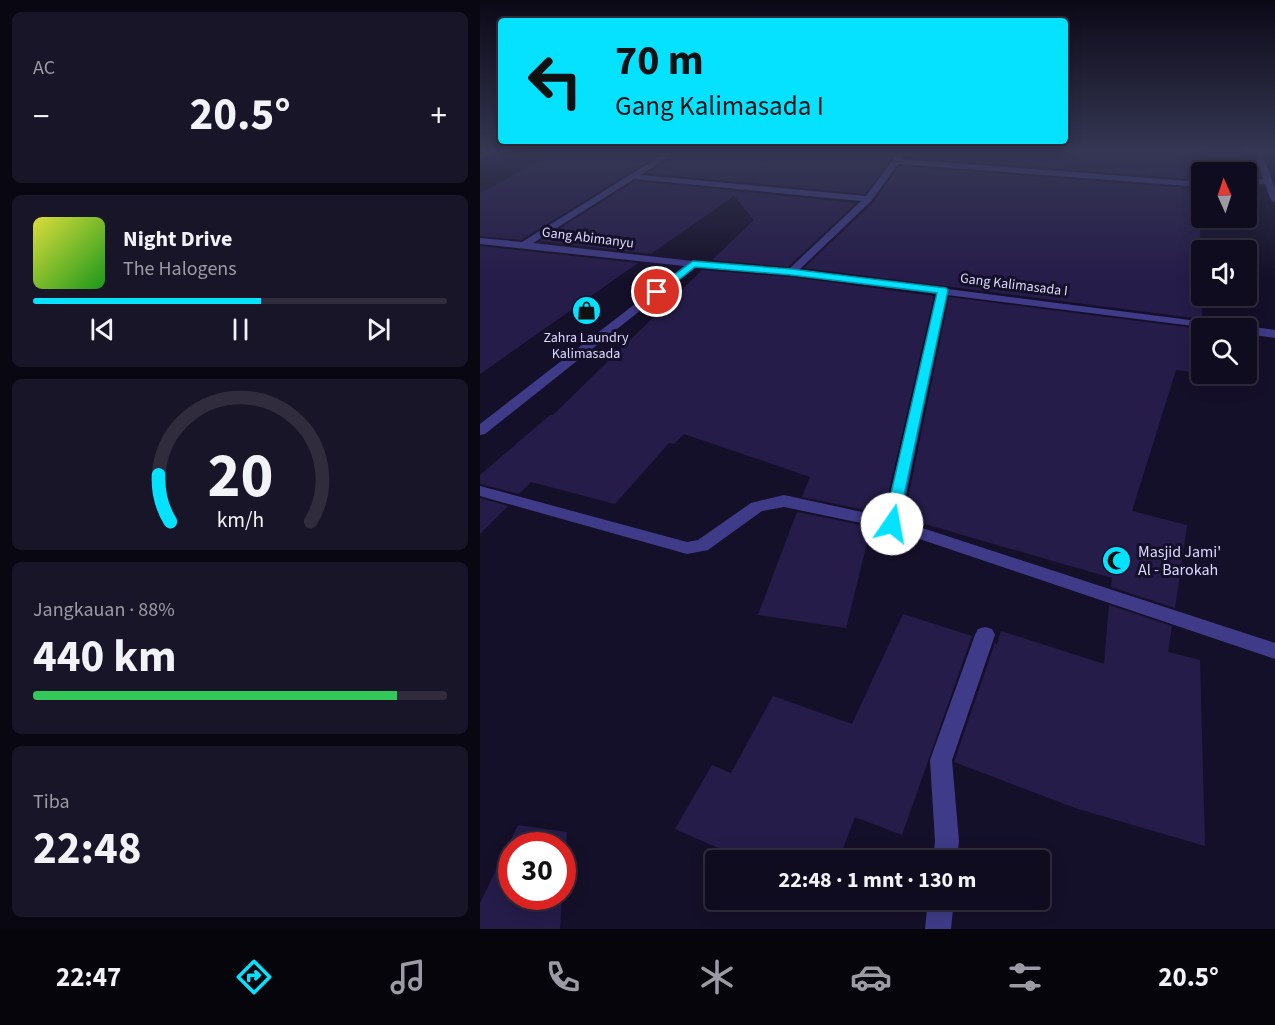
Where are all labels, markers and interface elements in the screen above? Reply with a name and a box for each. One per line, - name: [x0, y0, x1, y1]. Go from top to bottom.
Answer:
- text: 70 m: [615, 31, 704, 91]
- icon: left: [516, 42, 594, 120]
- text: AC: [33, 54, 55, 82]
- text: 20.5°: [189, 83, 291, 147]
- text: Gang Kalimasada I: [615, 87, 824, 126]
- text: −: [33, 93, 49, 140]
- text: +: [431, 93, 447, 140]
- north arrow: [1191, 162, 1257, 228]
- map controls: [1191, 162, 1257, 384]
- street label: Gang Abimanyu: [541, 222, 635, 254]
- text: Night Drive: [123, 223, 232, 255]
- button: sound: [1191, 240, 1257, 306]
- text: The Halogens: [123, 255, 237, 283]
- pin: [631, 266, 682, 317]
- street label: Gang Kalimasada I: [959, 268, 1069, 302]
- icon: arrive: [640, 275, 673, 308]
- shop icon: Zahra Laundry Kalimasada: [570, 295, 602, 327]
- icon: previous: [86, 313, 119, 346]
- icon: pause: [224, 313, 257, 346]
- icon: next: [362, 313, 395, 346]
- button: search: [1191, 318, 1257, 384]
- place label: Zahra Laundry Kalimasada: [543, 328, 629, 364]
- text: 20: [207, 432, 273, 521]
- position arrow: [860, 492, 924, 556]
- text: km/h: [216, 505, 264, 536]
- place label: Masjid Jami' Al - Barokah: [1138, 541, 1221, 581]
- mosque icon: Masjid Jami' Al - Barokah: [1101, 545, 1133, 577]
- text: Jangkauan · 88%: [33, 596, 175, 624]
- text: 440 km: [33, 625, 177, 689]
- text: Tiba: [33, 788, 70, 816]
- text: 22:48: [33, 817, 142, 881]
- speed limit sign: 30: [498, 832, 576, 910]
- text: 22:48 · 1 mnt · 130 m: [779, 864, 976, 896]
- icon: directions: [233, 956, 275, 998]
- icon: music: [387, 956, 429, 998]
- icon: phone: [542, 956, 584, 998]
- icon: climate: [696, 956, 738, 998]
- icon: car: [850, 956, 892, 998]
- icon: filters: [1004, 956, 1046, 998]
- text: 22:47: [56, 958, 121, 997]
- text: 20.5°: [1158, 958, 1219, 997]

